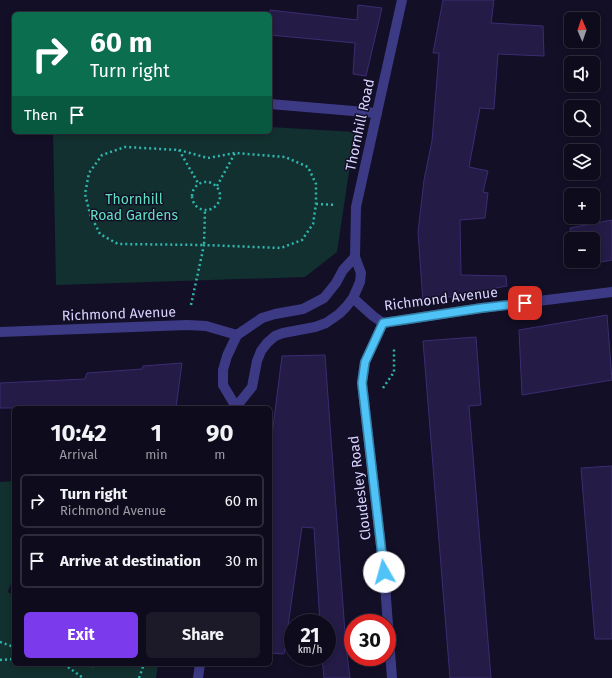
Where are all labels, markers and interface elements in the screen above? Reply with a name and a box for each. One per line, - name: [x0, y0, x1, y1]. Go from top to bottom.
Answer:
- north arrow: [564, 12, 600, 48]
- map controls: [564, 12, 600, 268]
- text: 60 m: [90, 26, 152, 59]
- icon: right: [24, 28, 76, 80]
- button: sound: [564, 56, 600, 92]
- text: Turn right: [90, 60, 170, 82]
- street label: Thornhill Road: [342, 77, 378, 173]
- button: search: [564, 100, 600, 136]
- icon: arrive: [66, 104, 88, 126]
- text: Then: [24, 106, 58, 124]
- button: layers: [564, 144, 600, 180]
- button: +: [564, 188, 600, 224]
- park label: Thornhill Road Gardens: [90, 191, 179, 224]
- button: −: [564, 232, 600, 268]
- street label: Richmond Avenue: [383, 284, 499, 314]
- pin: [508, 286, 542, 320]
- icon: arrive: [514, 292, 536, 314]
- street label: Richmond Avenue: [62, 304, 176, 324]
- text: 10:42: [50, 419, 107, 447]
- text: 1: [151, 419, 162, 447]
- text: 90: [206, 419, 234, 447]
- street label: Cloudesley Road: [345, 435, 375, 541]
- text: Arrival: [60, 447, 98, 462]
- text: min: [145, 447, 168, 462]
- text: m: [214, 447, 225, 462]
- text: Turn right: [60, 485, 127, 503]
- icon: right: [26, 490, 48, 512]
- text: 60 m: [225, 492, 258, 510]
- text: Richmond Avenue: [60, 503, 166, 518]
- icon: arrive: [26, 550, 48, 572]
- position arrow: [363, 551, 405, 593]
- text: Arrive at destination: [60, 552, 201, 570]
- text: 30 m: [225, 552, 258, 570]
- button: Exit: [24, 612, 138, 658]
- button: Share: [146, 612, 260, 658]
- speed limit sign: 30: [344, 614, 396, 666]
- text: 21: [300, 623, 320, 647]
- text: km/h: [298, 644, 322, 656]

